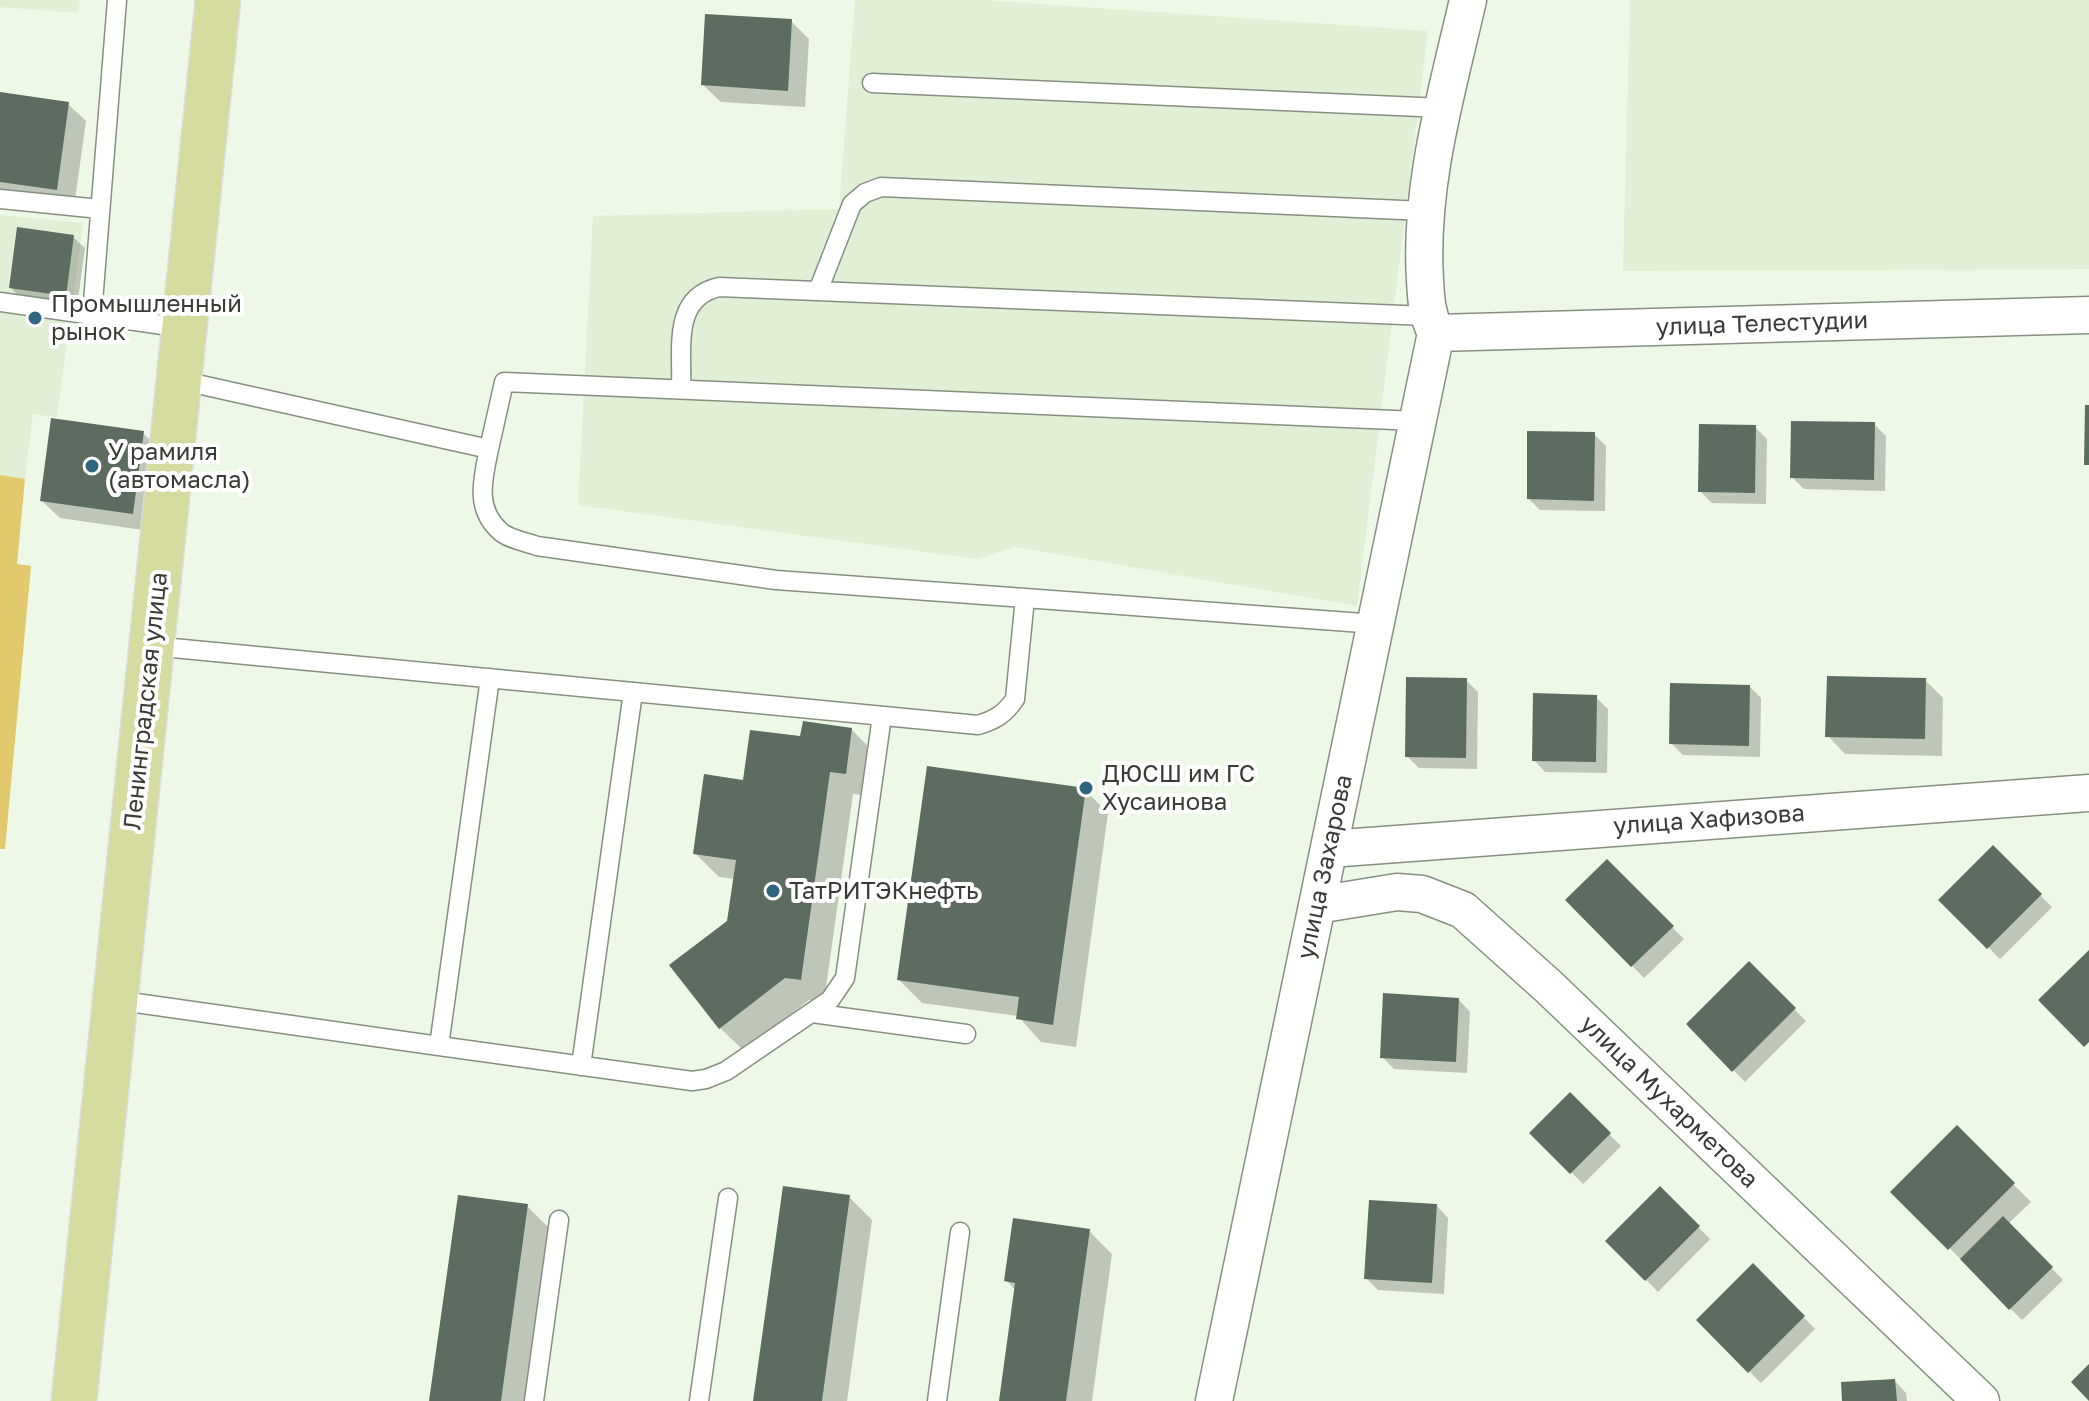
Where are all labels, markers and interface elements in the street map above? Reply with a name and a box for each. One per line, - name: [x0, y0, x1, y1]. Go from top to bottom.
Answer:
- place label: Промышленный рынок: [51, 290, 242, 346]
- street label: улица Телестудии: [1655, 306, 1869, 342]
- marker: Промышленный рынок: [26, 309, 44, 327]
- place label: У рамиля (автомасла): [108, 438, 251, 494]
- marker: У рамиля (автомасла): [83, 457, 101, 475]
- street label: Ленинградская улица: [118, 571, 174, 831]
- place label: ДЮСШ им ГС Хусаинова: [1102, 760, 1255, 816]
- street label: улица Захарова: [1291, 772, 1359, 962]
- marker: ДЮСШ им ГС Хусаинова: [1077, 779, 1095, 797]
- street label: улица Хафизова: [1612, 799, 1806, 841]
- place label: ТатРИТЭКнефть: [789, 877, 979, 905]
- marker: ТатРИТЭКнефть: [764, 882, 782, 900]
- street label: улица Мухарметова: [1574, 1010, 1764, 1194]

